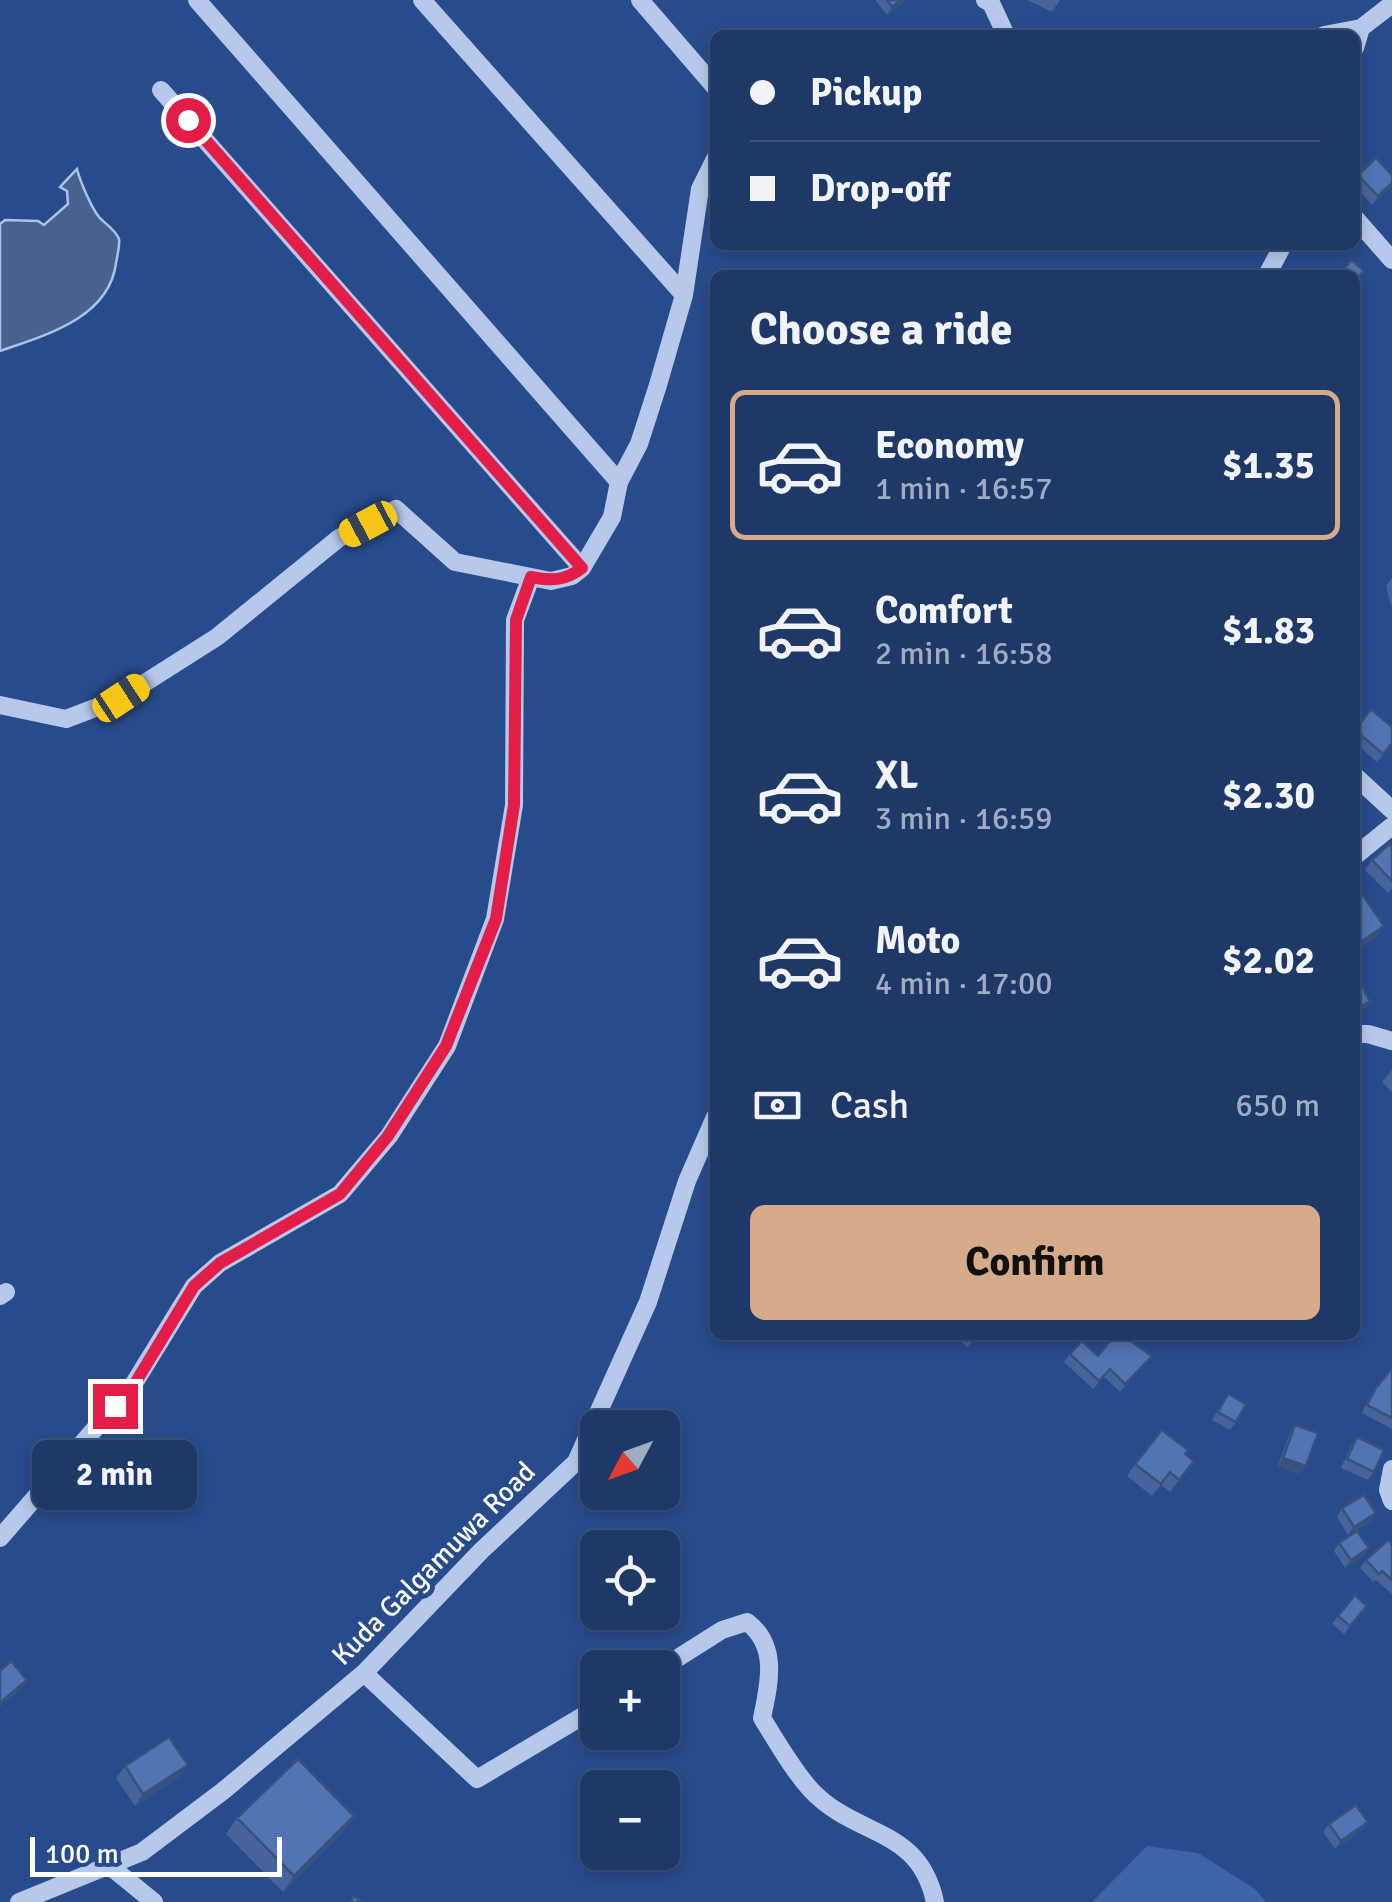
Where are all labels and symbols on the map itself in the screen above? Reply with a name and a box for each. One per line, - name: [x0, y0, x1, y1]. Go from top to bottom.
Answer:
- route start: [166, 98, 211, 143]
- car: [334, 497, 402, 551]
- car: [88, 669, 154, 727]
- route end: [93, 1384, 138, 1429]
- north arrow: [580, 1410, 680, 1510]
- callout: 2 min: [32, 1441, 198, 1511]
- street label: Kuda Galgamuwa Road: [325, 1455, 543, 1673]
- scale bar: [30, 1832, 282, 1876]

